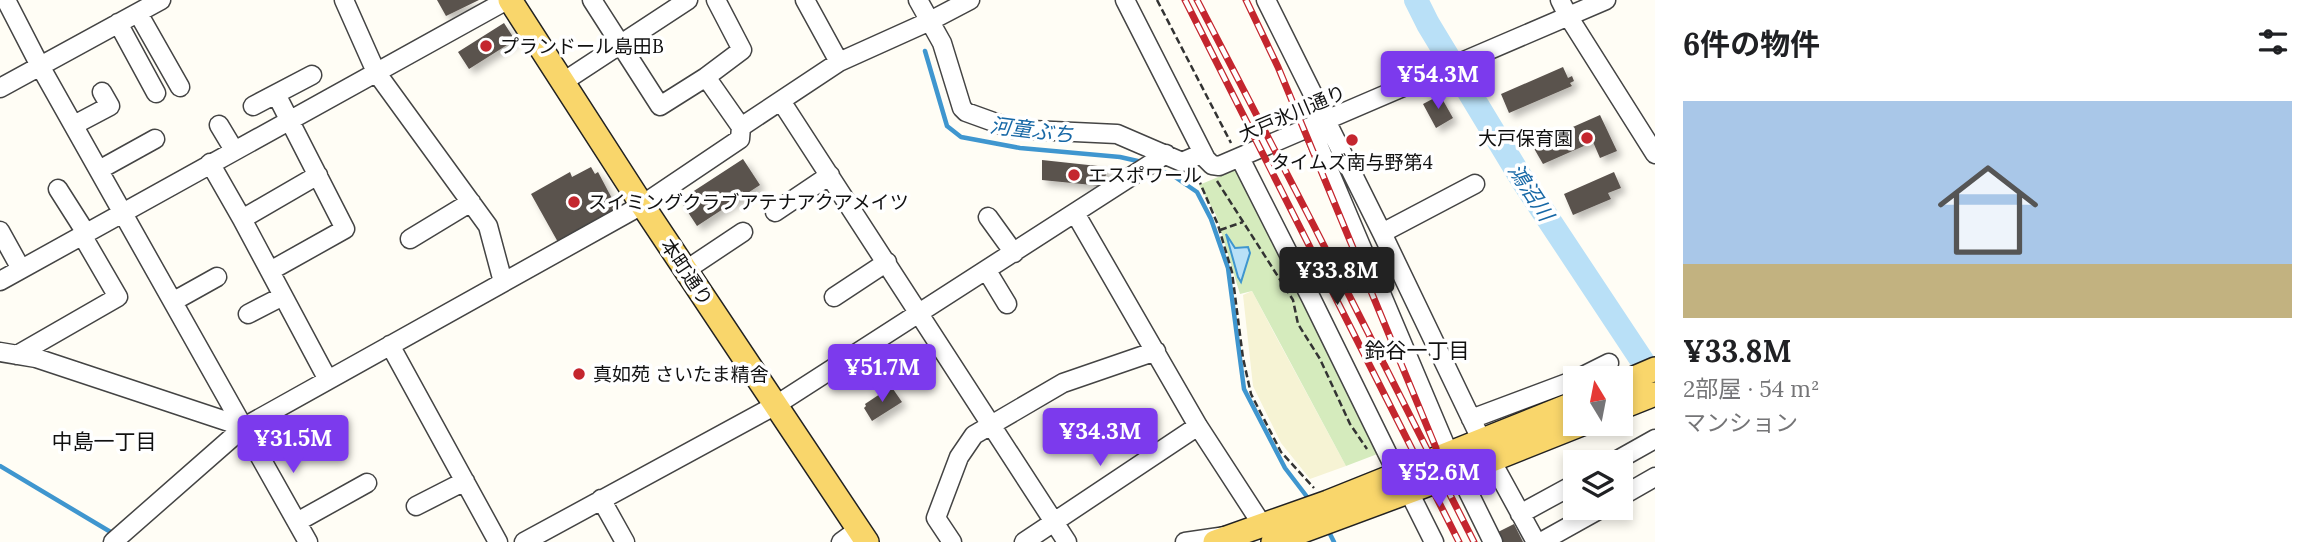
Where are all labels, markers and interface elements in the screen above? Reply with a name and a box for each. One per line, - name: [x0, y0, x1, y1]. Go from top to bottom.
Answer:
- icon: filters: [2254, 23, 2292, 61]
- text: 6件の物件: [1683, 25, 1820, 63]
- place label: プランドール島田B: [500, 34, 664, 58]
- marker: プランドール島田B: [478, 38, 494, 54]
- pin: ¥54.3M: [1381, 52, 1495, 111]
- text: ¥54.3M: [1397, 59, 1479, 88]
- street label: 大戸氷川通り: [1235, 80, 1349, 146]
- water label: 河童ぶち: [989, 111, 1075, 149]
- place label: 大戸保育園: [1478, 126, 1573, 150]
- marker: 大戸保育園: [1579, 130, 1595, 146]
- marker: タイムズ南与野第4: [1344, 132, 1360, 148]
- icon: home: [1925, 147, 2051, 273]
- place label: タイムズ南与野第4: [1271, 150, 1433, 174]
- water label: 鴻沼川: [1503, 158, 1561, 227]
- place label: エスポワール: [1088, 163, 1202, 187]
- marker: エスポワール: [1066, 167, 1082, 183]
- place label: スイミングクラブアテナアクアメイツ: [588, 190, 909, 214]
- marker: スイミングクラブアテナアクアメイツ: [566, 194, 582, 210]
- street label: 本町通り: [656, 234, 718, 310]
- pin: ¥33.8M: [1280, 247, 1394, 307]
- text: ¥33.8M: [1295, 255, 1379, 284]
- text: ¥33.8M: [1683, 332, 1792, 370]
- district label: 鈴谷一丁目: [1365, 337, 1470, 364]
- pin: ¥51.7M: [825, 344, 939, 404]
- text: ¥51.7M: [844, 352, 920, 381]
- place label: 真如苑 さいたま精舎: [593, 362, 768, 386]
- marker: 真如苑 さいたま精舎: [571, 366, 587, 382]
- north arrow: [1563, 366, 1633, 436]
- map controls: [1563, 366, 1633, 520]
- text: 2部屋 · 54 m²: [1683, 374, 1820, 403]
- pin: ¥34.3M: [1043, 408, 1157, 468]
- text: マンション: [1683, 408, 1798, 437]
- pin: ¥31.5M: [236, 416, 350, 475]
- text: ¥34.3M: [1059, 416, 1141, 445]
- text: ¥31.5M: [254, 423, 332, 452]
- district label: 中島一丁目: [52, 428, 157, 455]
- pin: ¥52.6M: [1382, 449, 1496, 509]
- button: layers: [1563, 450, 1633, 520]
- text: ¥52.6M: [1398, 457, 1480, 486]

